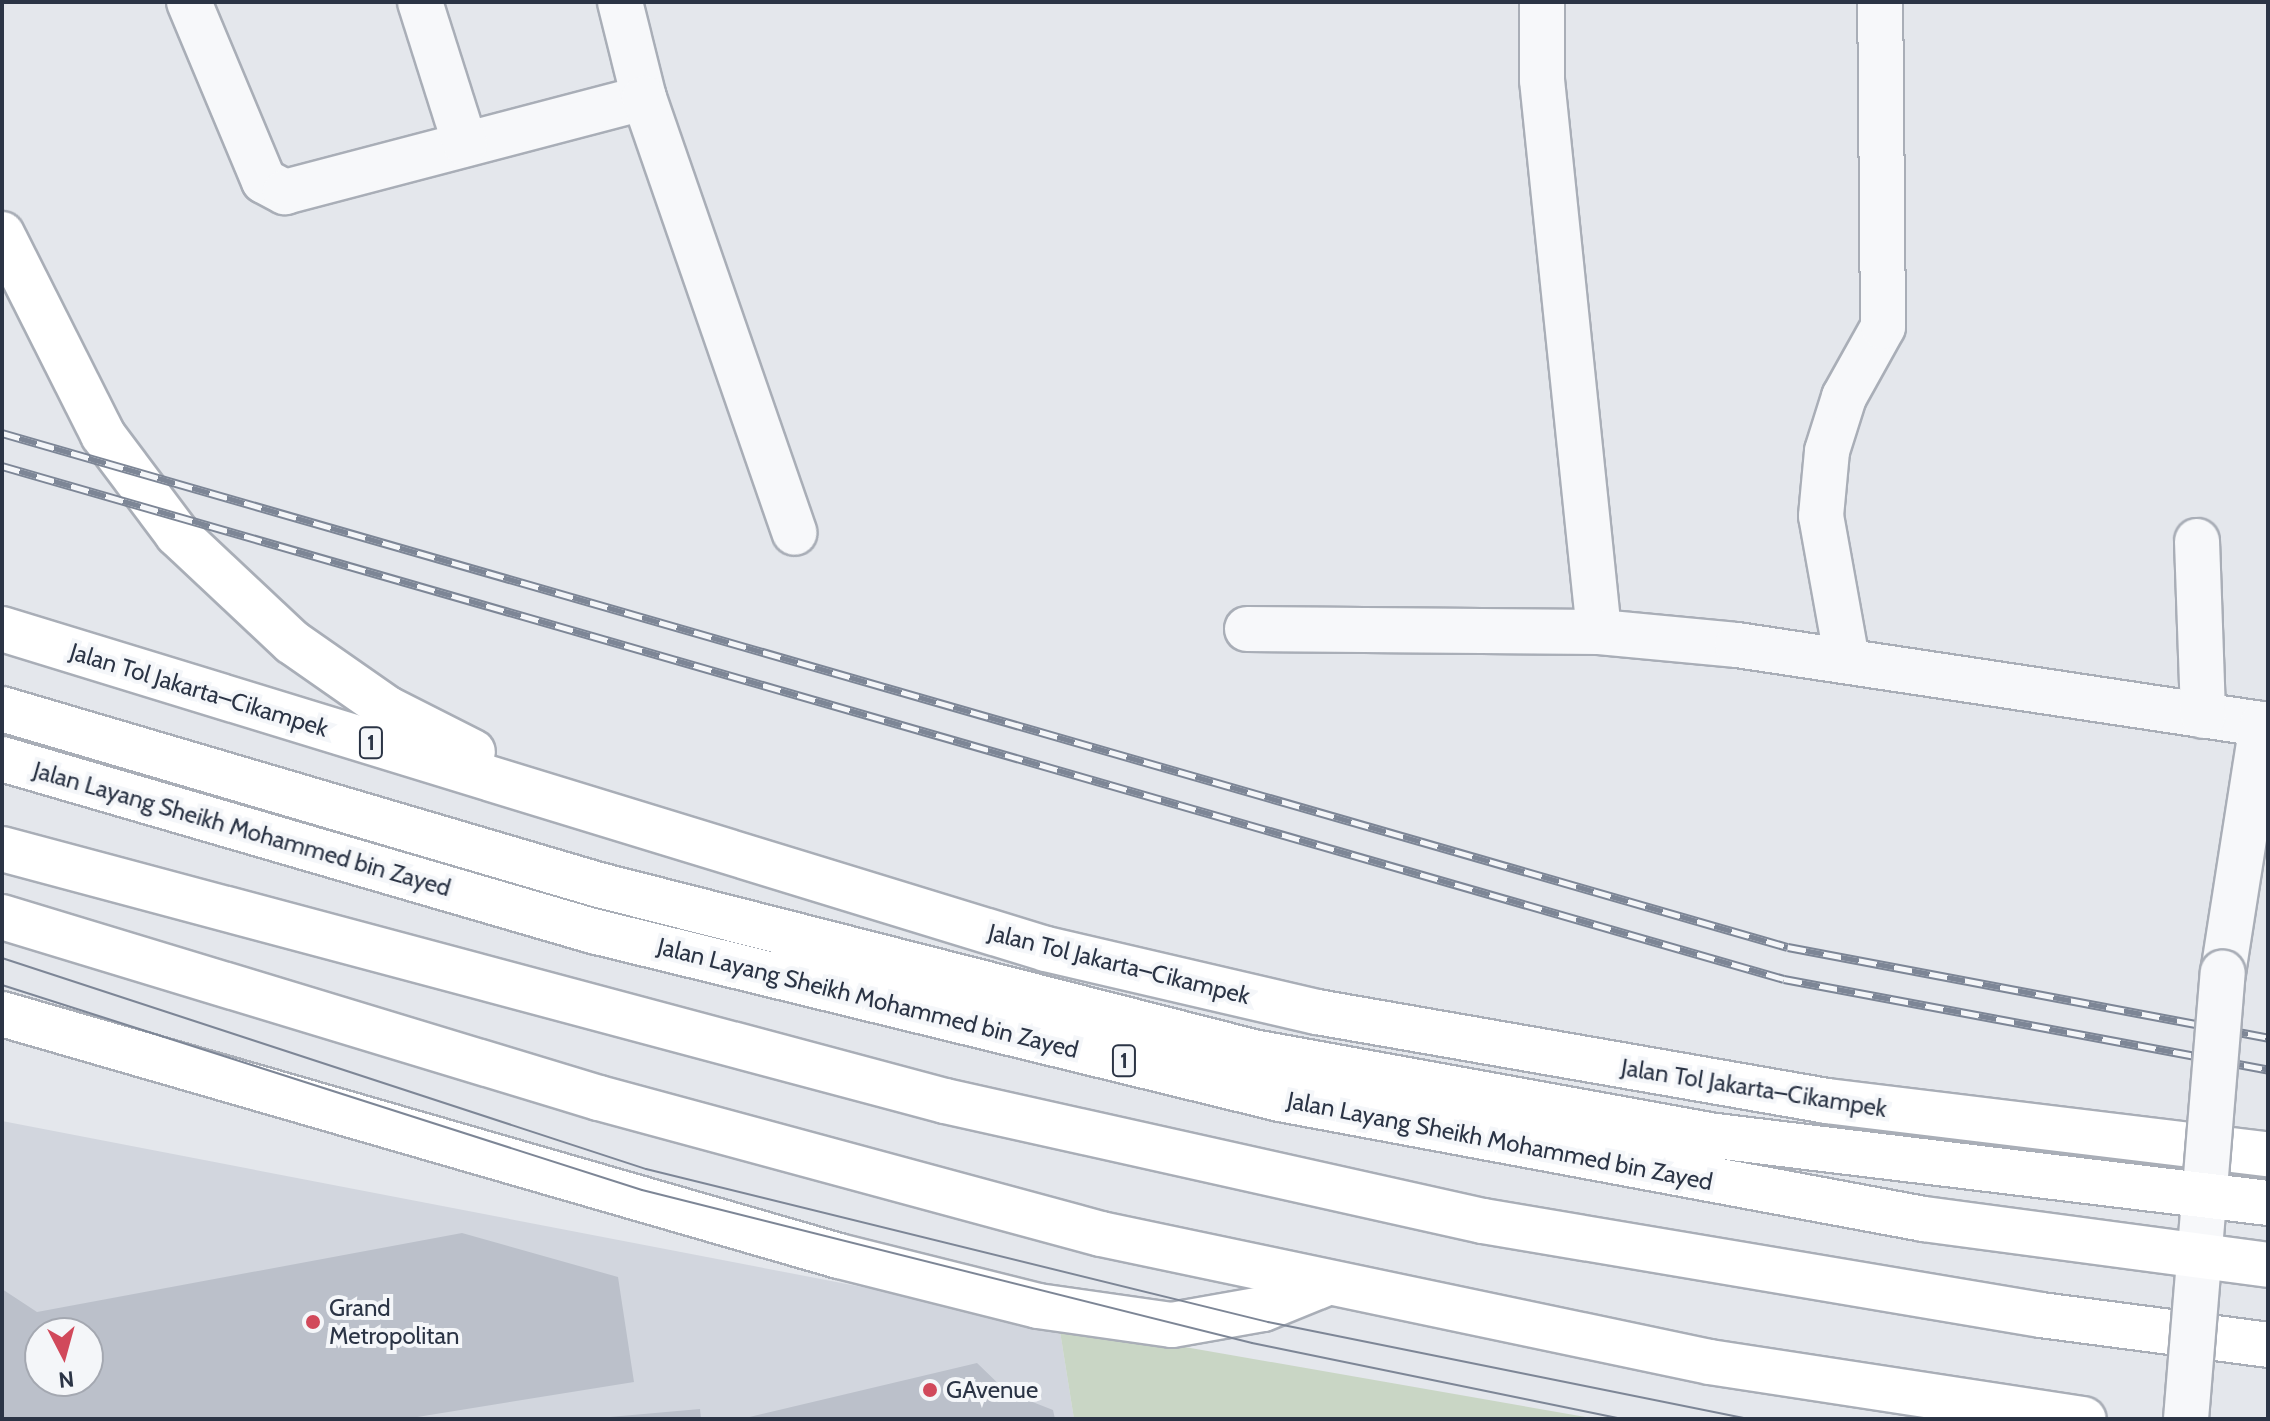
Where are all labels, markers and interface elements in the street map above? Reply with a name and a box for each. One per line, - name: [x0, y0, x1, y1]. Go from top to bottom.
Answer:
- street label: Jalan Tol Jakarta–Cikampek: [66, 637, 332, 743]
- road number: 1: [357, 725, 385, 761]
- street label: Jalan Layang Sheikh Mohammed bin Zayed: [30, 756, 454, 902]
- street label: Jalan Tol Jakarta–Cikampek: [985, 918, 1253, 1010]
- street label: Jalan Layang Sheikh Mohammed bin Zayed: [655, 932, 1081, 1064]
- road number: 1: [1110, 1043, 1138, 1079]
- street label: Jalan Tol Jakarta–Cikampek: [1619, 1053, 1889, 1123]
- street label: Jalan Layang Sheikh Mohammed bin Zayed: [1285, 1086, 1715, 1196]
- place label: Grand Metropolitan: [329, 1294, 459, 1350]
- marker: Grand Metropolitan: [304, 1313, 322, 1331]
- north arrow: [24, 1317, 104, 1397]
- text: N: [57, 1365, 76, 1394]
- place label: GAvenue: [946, 1376, 1038, 1404]
- marker: GAvenue: [921, 1381, 939, 1399]

